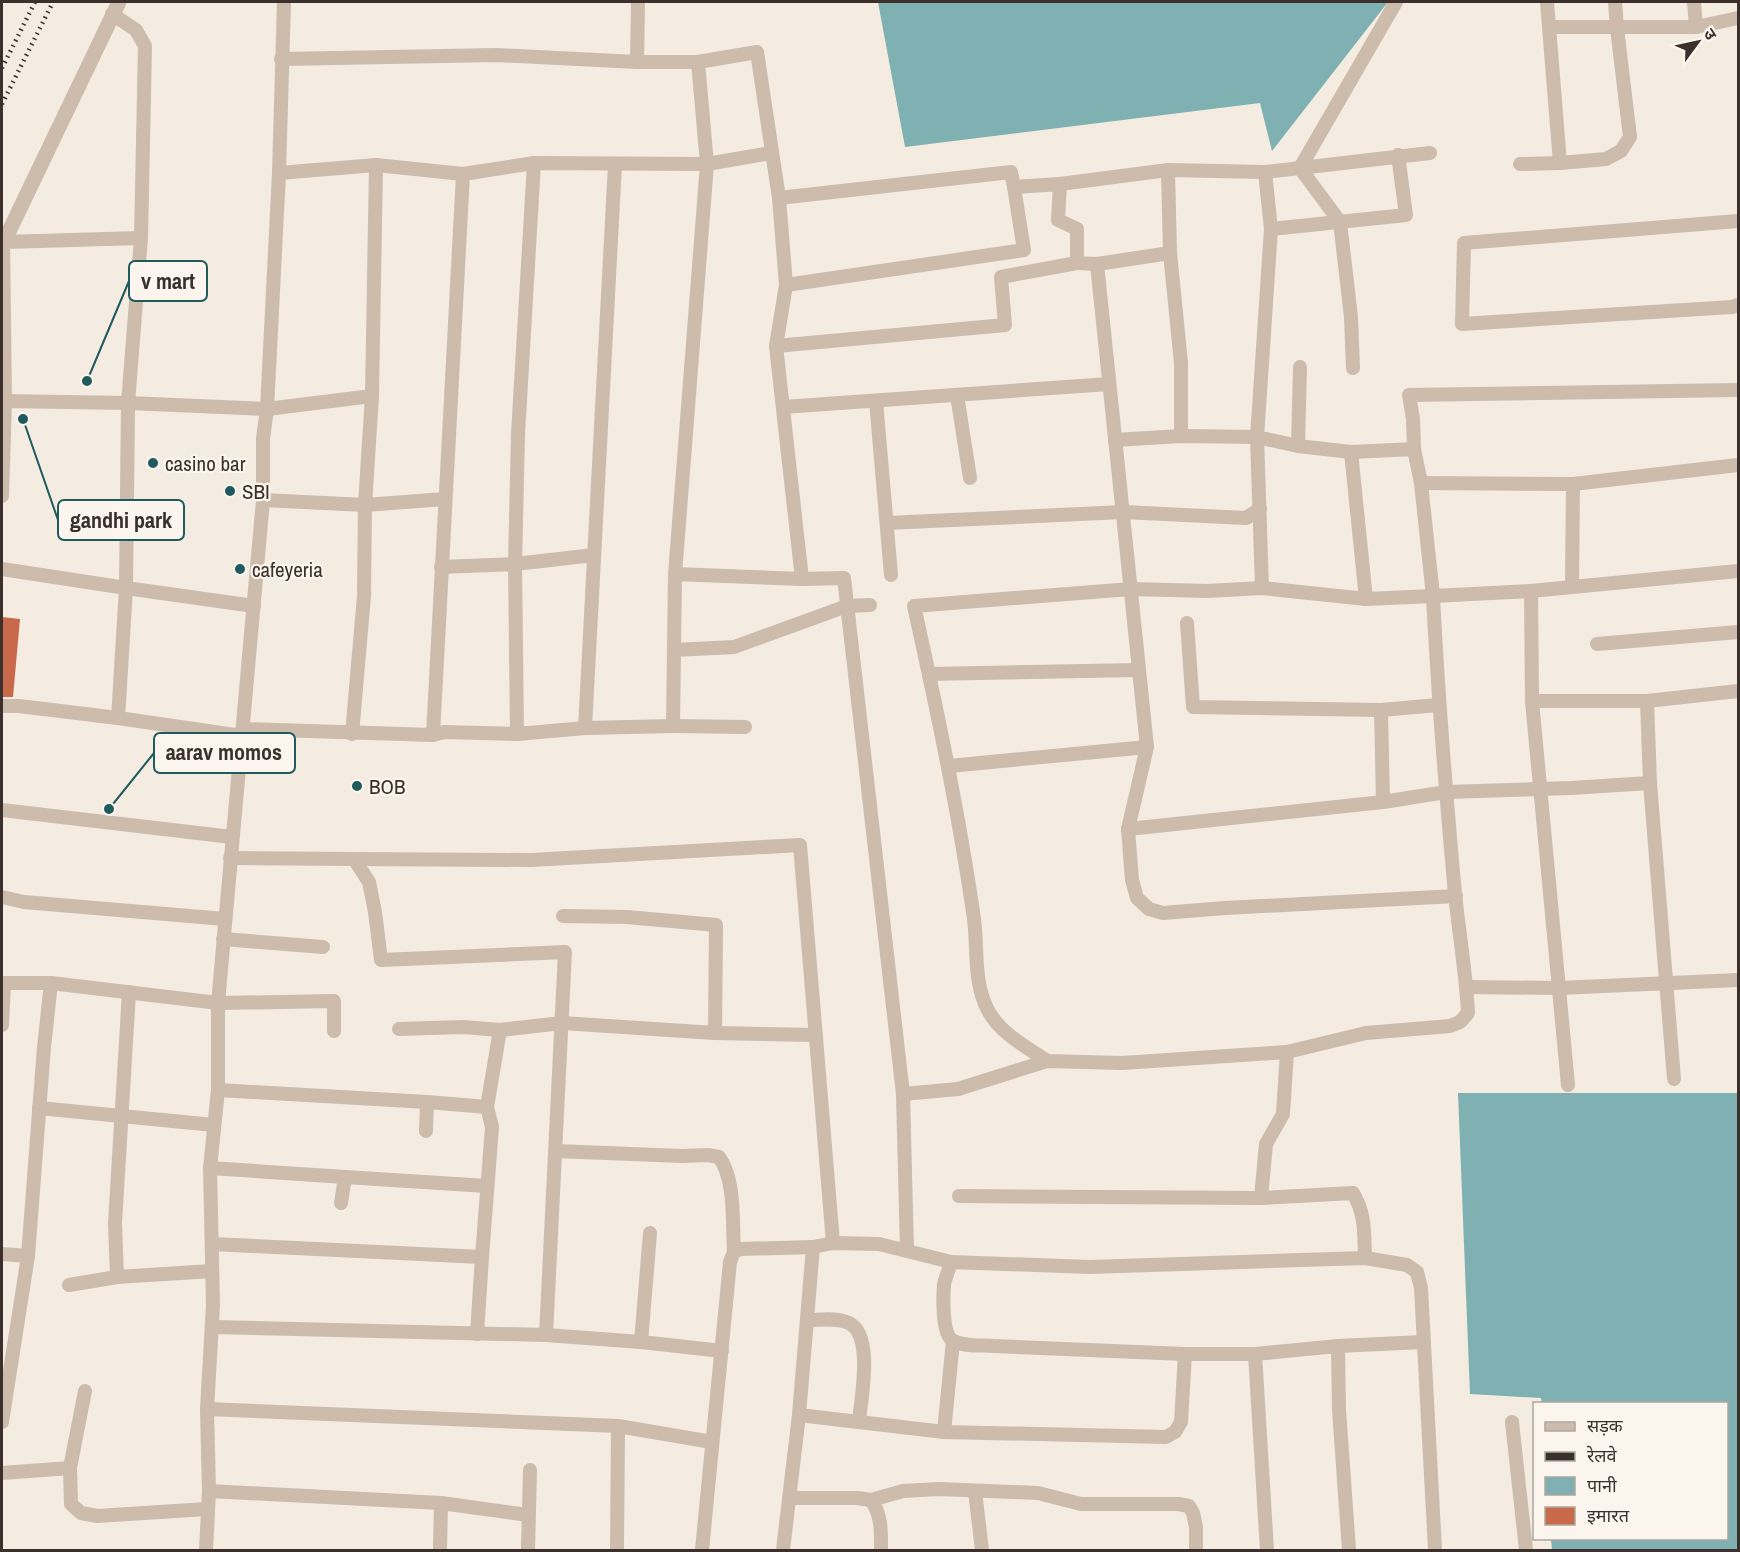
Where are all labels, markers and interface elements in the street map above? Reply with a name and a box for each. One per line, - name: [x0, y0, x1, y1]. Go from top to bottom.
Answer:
- north arrow: [1668, 12, 1728, 72]
- text: उ: [1699, 24, 1723, 44]
- callout: v mart: [129, 261, 207, 301]
- text: v mart: [141, 266, 195, 296]
- place label: casino bar: [165, 449, 246, 478]
- marker: casino bar: [146, 456, 160, 470]
- place label: SBI: [242, 477, 270, 506]
- marker: SBI: [223, 484, 237, 498]
- callout: gandhi park: [58, 500, 184, 540]
- text: gandhi park: [70, 505, 173, 535]
- place label: cafeyeria: [252, 555, 323, 584]
- marker: cafeyeria: [233, 562, 247, 576]
- callout: aarav momos: [154, 733, 295, 773]
- text: aarav momos: [166, 737, 282, 767]
- place label: BOB: [369, 772, 405, 801]
- marker: BOB: [350, 779, 364, 793]
- legend: [1533, 1402, 1728, 1540]
- text: सड़क: [1587, 1413, 1624, 1438]
- text: रेलवे: [1586, 1443, 1618, 1468]
- text: पानी: [1587, 1473, 1617, 1498]
- text: इमारत: [1587, 1503, 1630, 1528]

